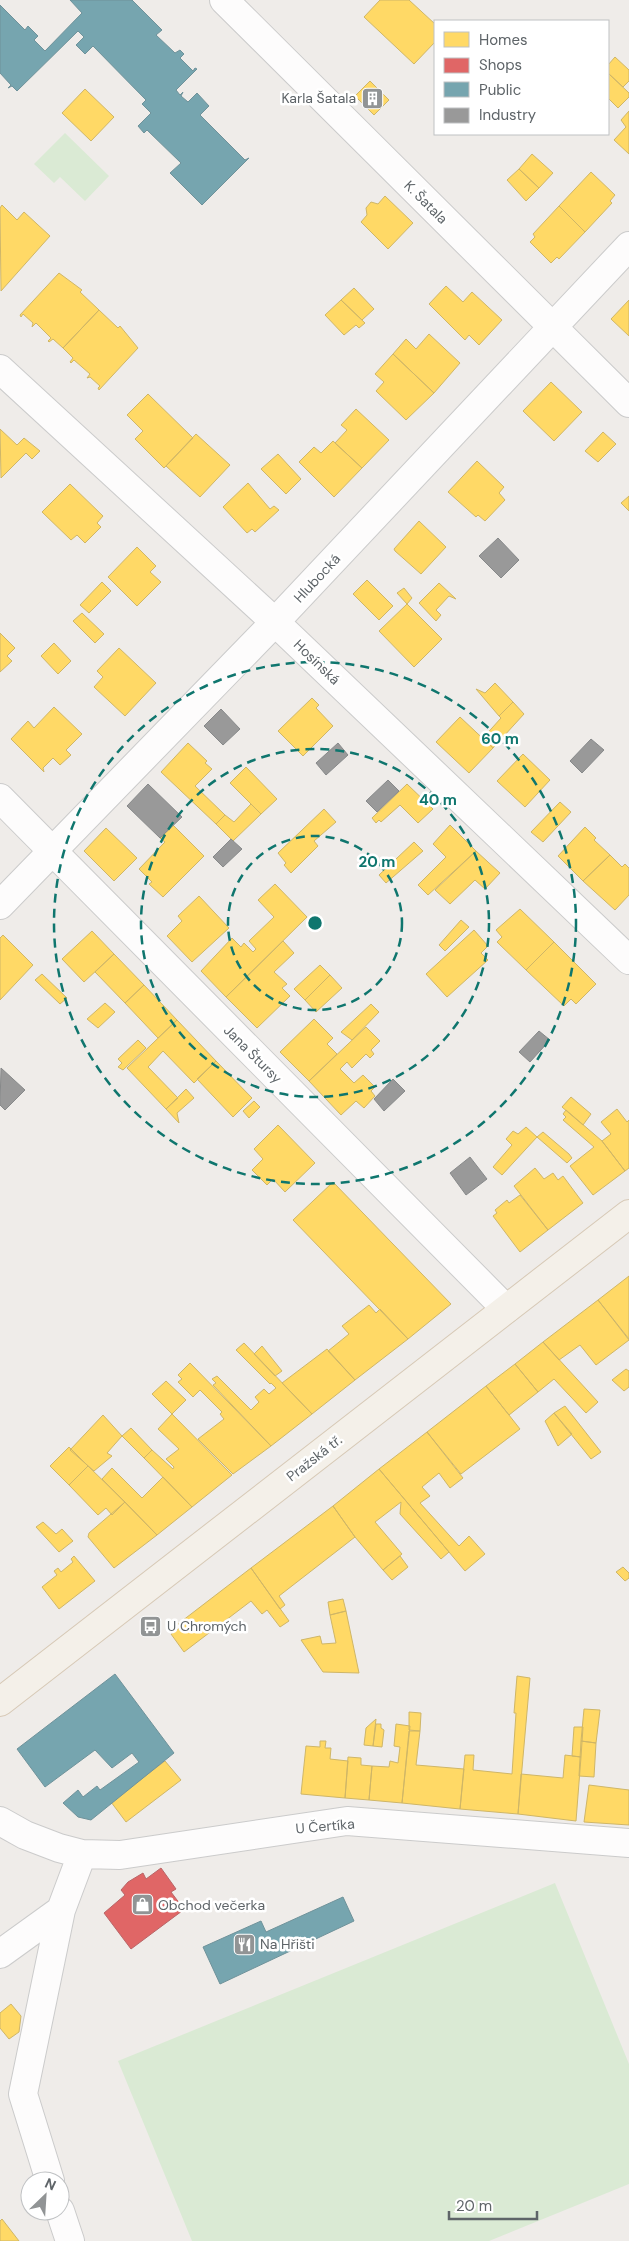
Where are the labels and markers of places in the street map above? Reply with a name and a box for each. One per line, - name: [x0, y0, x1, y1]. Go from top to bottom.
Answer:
- building icon: Karla Šatala: [360, 86, 384, 110]
- place label: Karla Šatala: [281, 89, 356, 107]
- centre of rings: [306, 914, 324, 932]
- bus stop icon: U Chromých: [139, 1614, 163, 1638]
- place label: U Chromých: [167, 1617, 247, 1635]
- shop icon: Obchod večerka: [130, 1893, 154, 1917]
- place label: Obchod večerka: [158, 1896, 265, 1914]
- restaurant icon: Na Hřišti: [232, 1932, 256, 1956]
- place label: Na Hřišti: [260, 1935, 315, 1953]

